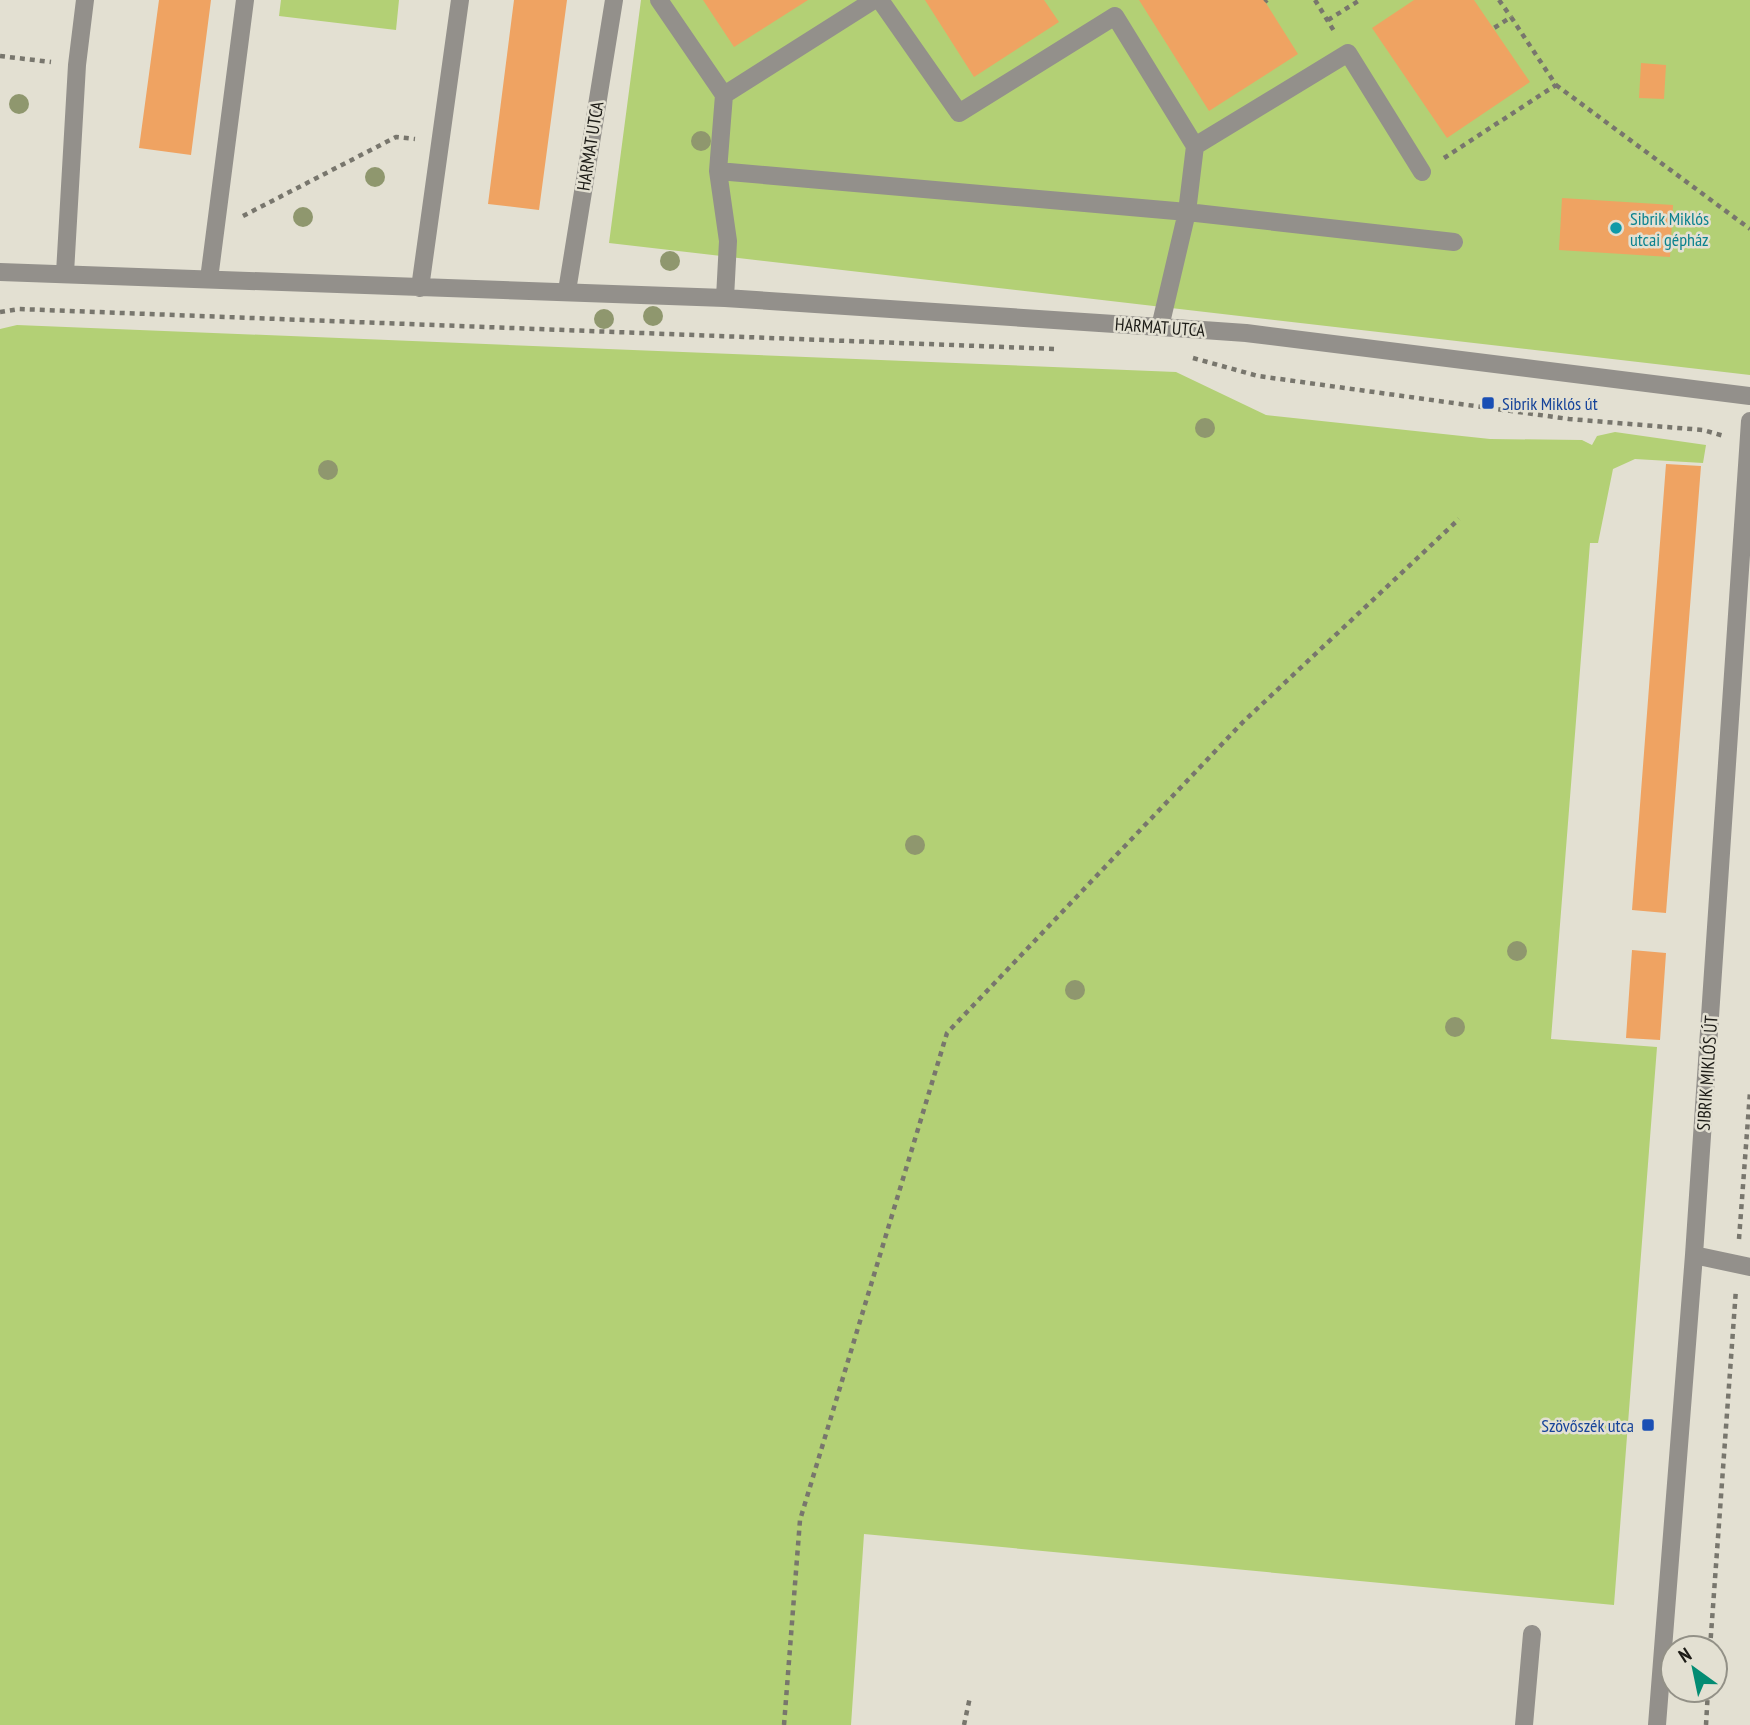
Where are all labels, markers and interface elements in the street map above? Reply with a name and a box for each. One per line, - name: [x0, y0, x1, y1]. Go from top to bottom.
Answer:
- street label: HARMAT UTCA: [572, 99, 608, 192]
- place label: Sibrik Miklós utcai gépház: [1630, 207, 1709, 251]
- marker: Sibrik Miklós utcai gépház: [1608, 220, 1624, 236]
- street label: HARMAT UTCA: [1114, 312, 1206, 342]
- place label: Sibrik Miklós út: [1502, 392, 1598, 415]
- marker: Sibrik Miklós út: [1480, 395, 1496, 411]
- street label: SIBRIK MIKLÓS ÚT: [1692, 1015, 1722, 1131]
- place label: Szövőszék utca: [1541, 1414, 1634, 1437]
- marker: Szövőszék utca: [1640, 1417, 1656, 1433]
- north arrow: [1659, 1634, 1729, 1704]
- text: N: [1674, 1642, 1696, 1668]

